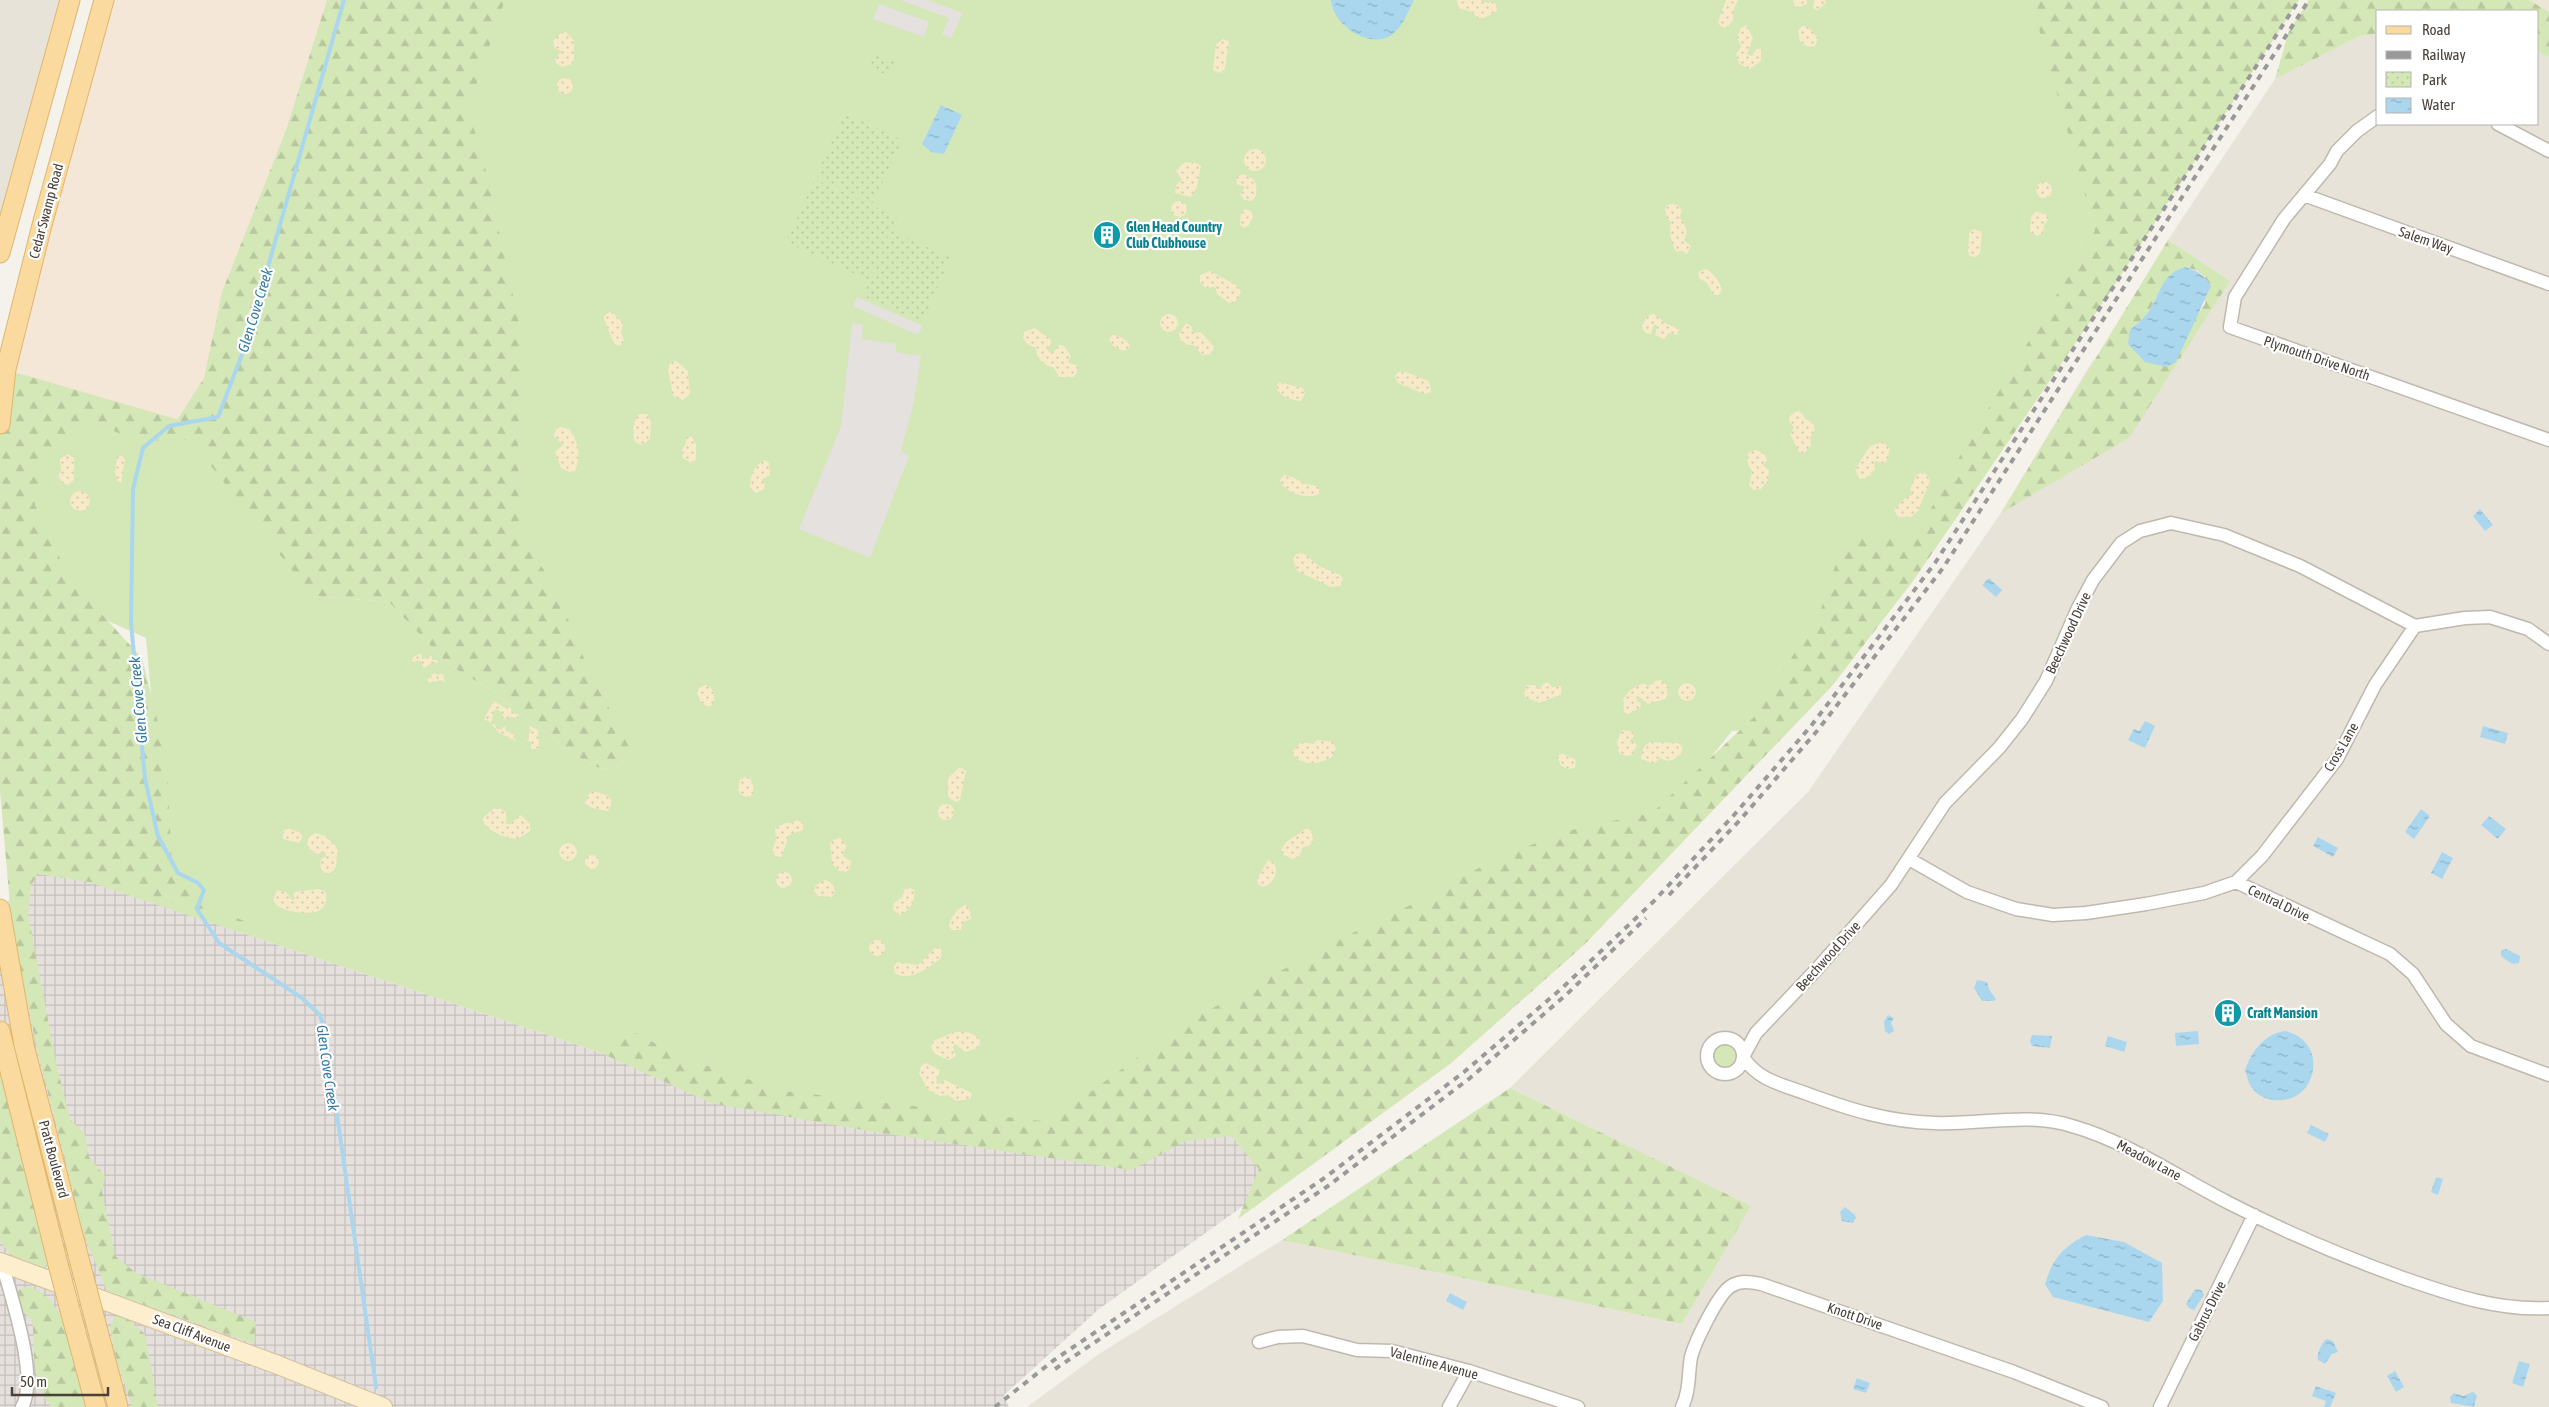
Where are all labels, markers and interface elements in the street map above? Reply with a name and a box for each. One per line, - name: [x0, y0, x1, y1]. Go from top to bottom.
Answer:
- legend: [2376, 10, 2539, 125]
- text: Road: [2422, 21, 2451, 38]
- text: Railway: [2422, 46, 2466, 63]
- text: Park: [2422, 71, 2447, 88]
- text: Water: [2422, 96, 2455, 113]
- street label: Cedar Swamp Road: [26, 162, 66, 260]
- place label: Glen Head Country Club Clubhouse: [1126, 219, 1222, 251]
- building icon: Glen Head Country Club Clubhouse: [1092, 220, 1122, 250]
- street label: Salem Way: [2397, 223, 2455, 257]
- water label: Glen Cove Creek: [234, 266, 276, 354]
- street label: Plymouth Drive North: [2262, 332, 2372, 384]
- street label: Beechwood Drive: [2042, 590, 2094, 676]
- water label: Glen Cove Creek: [126, 656, 150, 744]
- street label: Cross Lane: [2321, 720, 2361, 774]
- street label: Central Drive: [2246, 881, 2312, 925]
- street label: Beechwood Drive: [1793, 918, 1863, 994]
- building icon: Craft Mansion: [2213, 998, 2243, 1028]
- place label: Craft Mansion: [2247, 1005, 2318, 1021]
- water label: Glen Cove Creek: [314, 1024, 343, 1113]
- street label: Pratt Boulevard: [36, 1118, 72, 1200]
- street label: Meadow Lane: [2114, 1136, 2184, 1184]
- street label: Gabrus Drive: [2185, 1278, 2229, 1344]
- street label: Knott Drive: [1825, 1299, 1885, 1333]
- street label: Sea Cliff Avenue: [151, 1311, 233, 1355]
- street label: Valentine Avenue: [1388, 1344, 1480, 1382]
- scale bar: [12, 1364, 109, 1396]
- text: 50 m: [20, 1373, 47, 1390]

